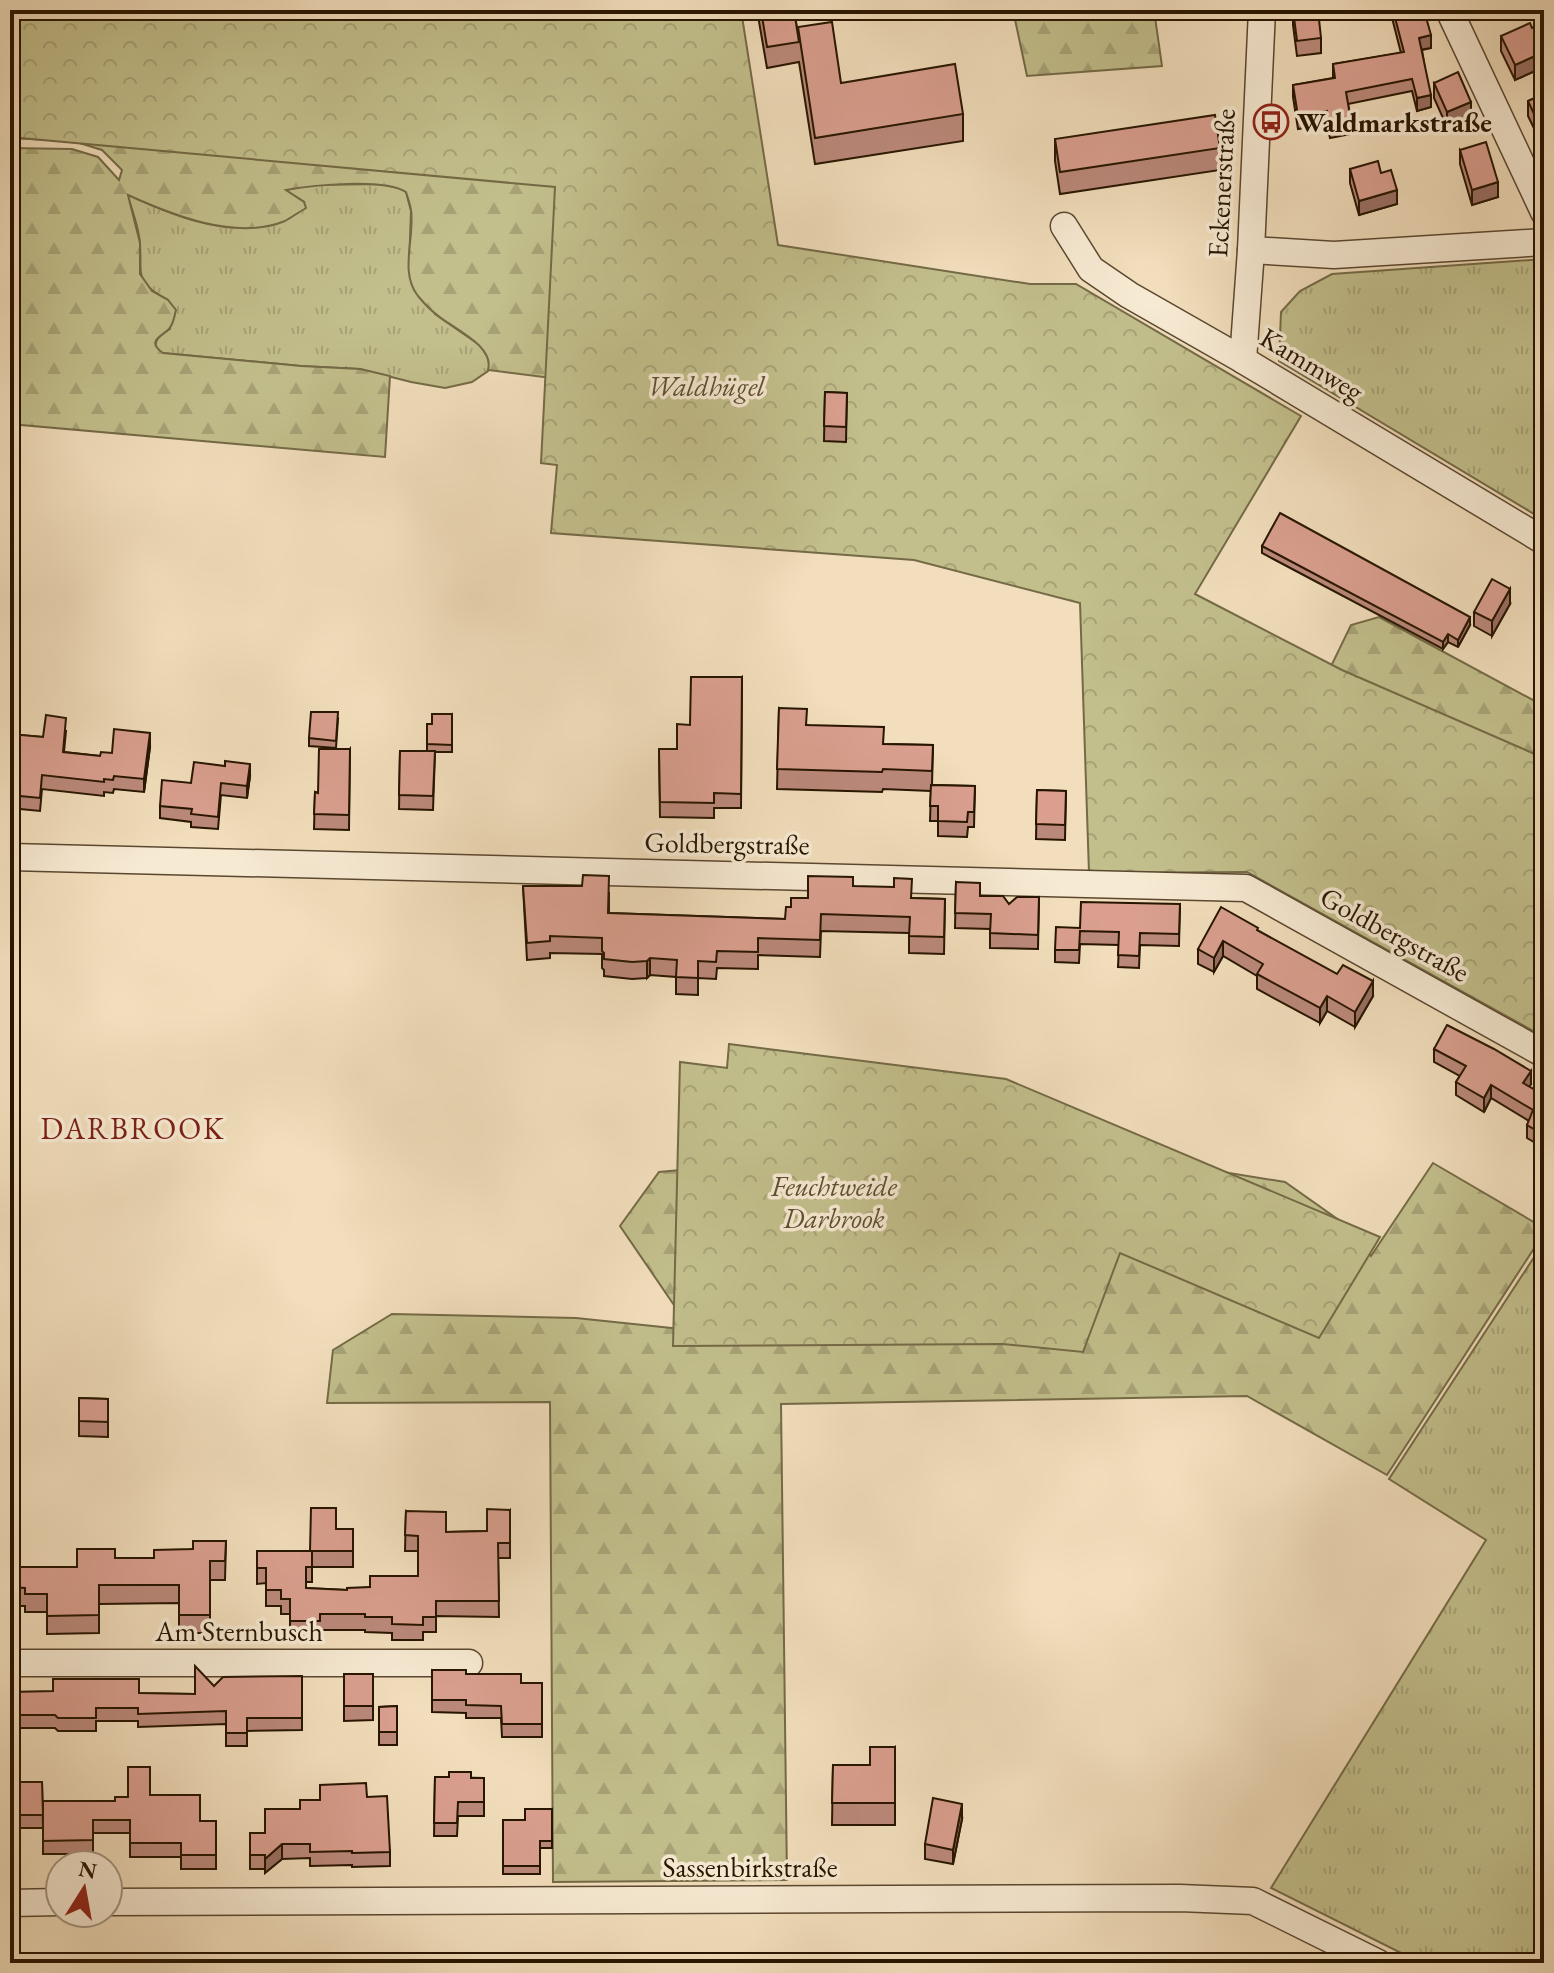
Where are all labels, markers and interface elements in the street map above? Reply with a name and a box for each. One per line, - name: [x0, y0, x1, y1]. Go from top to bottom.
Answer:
- bus stop icon: Waldmarkstraße: [1252, 103, 1290, 141]
- place label: Waldmarkstraße: [1297, 104, 1492, 140]
- street label: Eckenerstraße: [1199, 108, 1243, 258]
- street label: Kammweg: [1254, 319, 1371, 409]
- park label: Waldhügel: [647, 368, 766, 404]
- street label: Goldbergstraße: [644, 824, 810, 862]
- street label: Goldbergstraße: [1314, 878, 1476, 990]
- district label: DARBROOK: [40, 1109, 226, 1148]
- park label: Feuchtweide Darbrook: [770, 1168, 898, 1236]
- street label: Am Sternbusch: [154, 1613, 323, 1649]
- north arrow: [44, 1849, 124, 1929]
- street label: Sassenbirkstraße: [662, 1849, 838, 1885]
- text: N: [76, 1854, 99, 1886]

